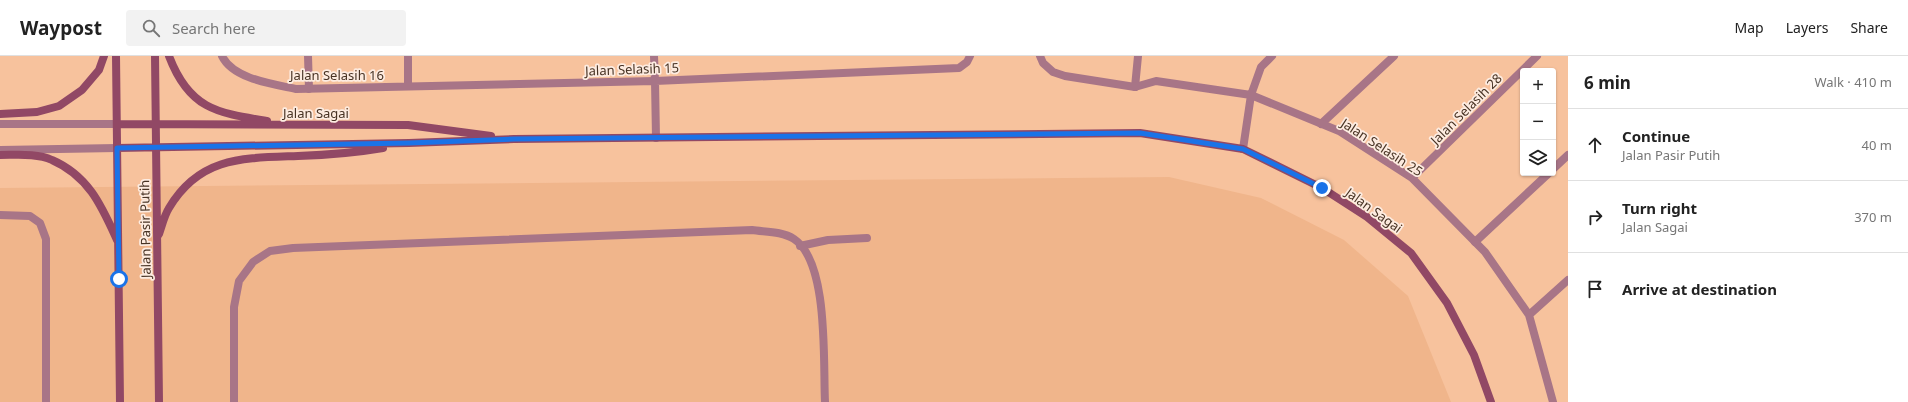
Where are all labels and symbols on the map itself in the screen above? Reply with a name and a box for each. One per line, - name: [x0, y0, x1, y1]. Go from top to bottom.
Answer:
- street label: Jalan Selasih 15: [583, 58, 679, 80]
- street label: Jalan Selasih 16: [288, 66, 384, 84]
- street label: Jalan Selasih 28: [1425, 69, 1506, 150]
- street label: Jalan Sagai: [281, 104, 349, 122]
- street label: Jalan Selasih 25: [1336, 113, 1426, 180]
- route end: [1313, 179, 1331, 197]
- street label: Jalan Pasir Putih: [135, 180, 155, 280]
- street label: Jalan Sagai: [1340, 182, 1406, 237]
- route start: [110, 270, 128, 288]

